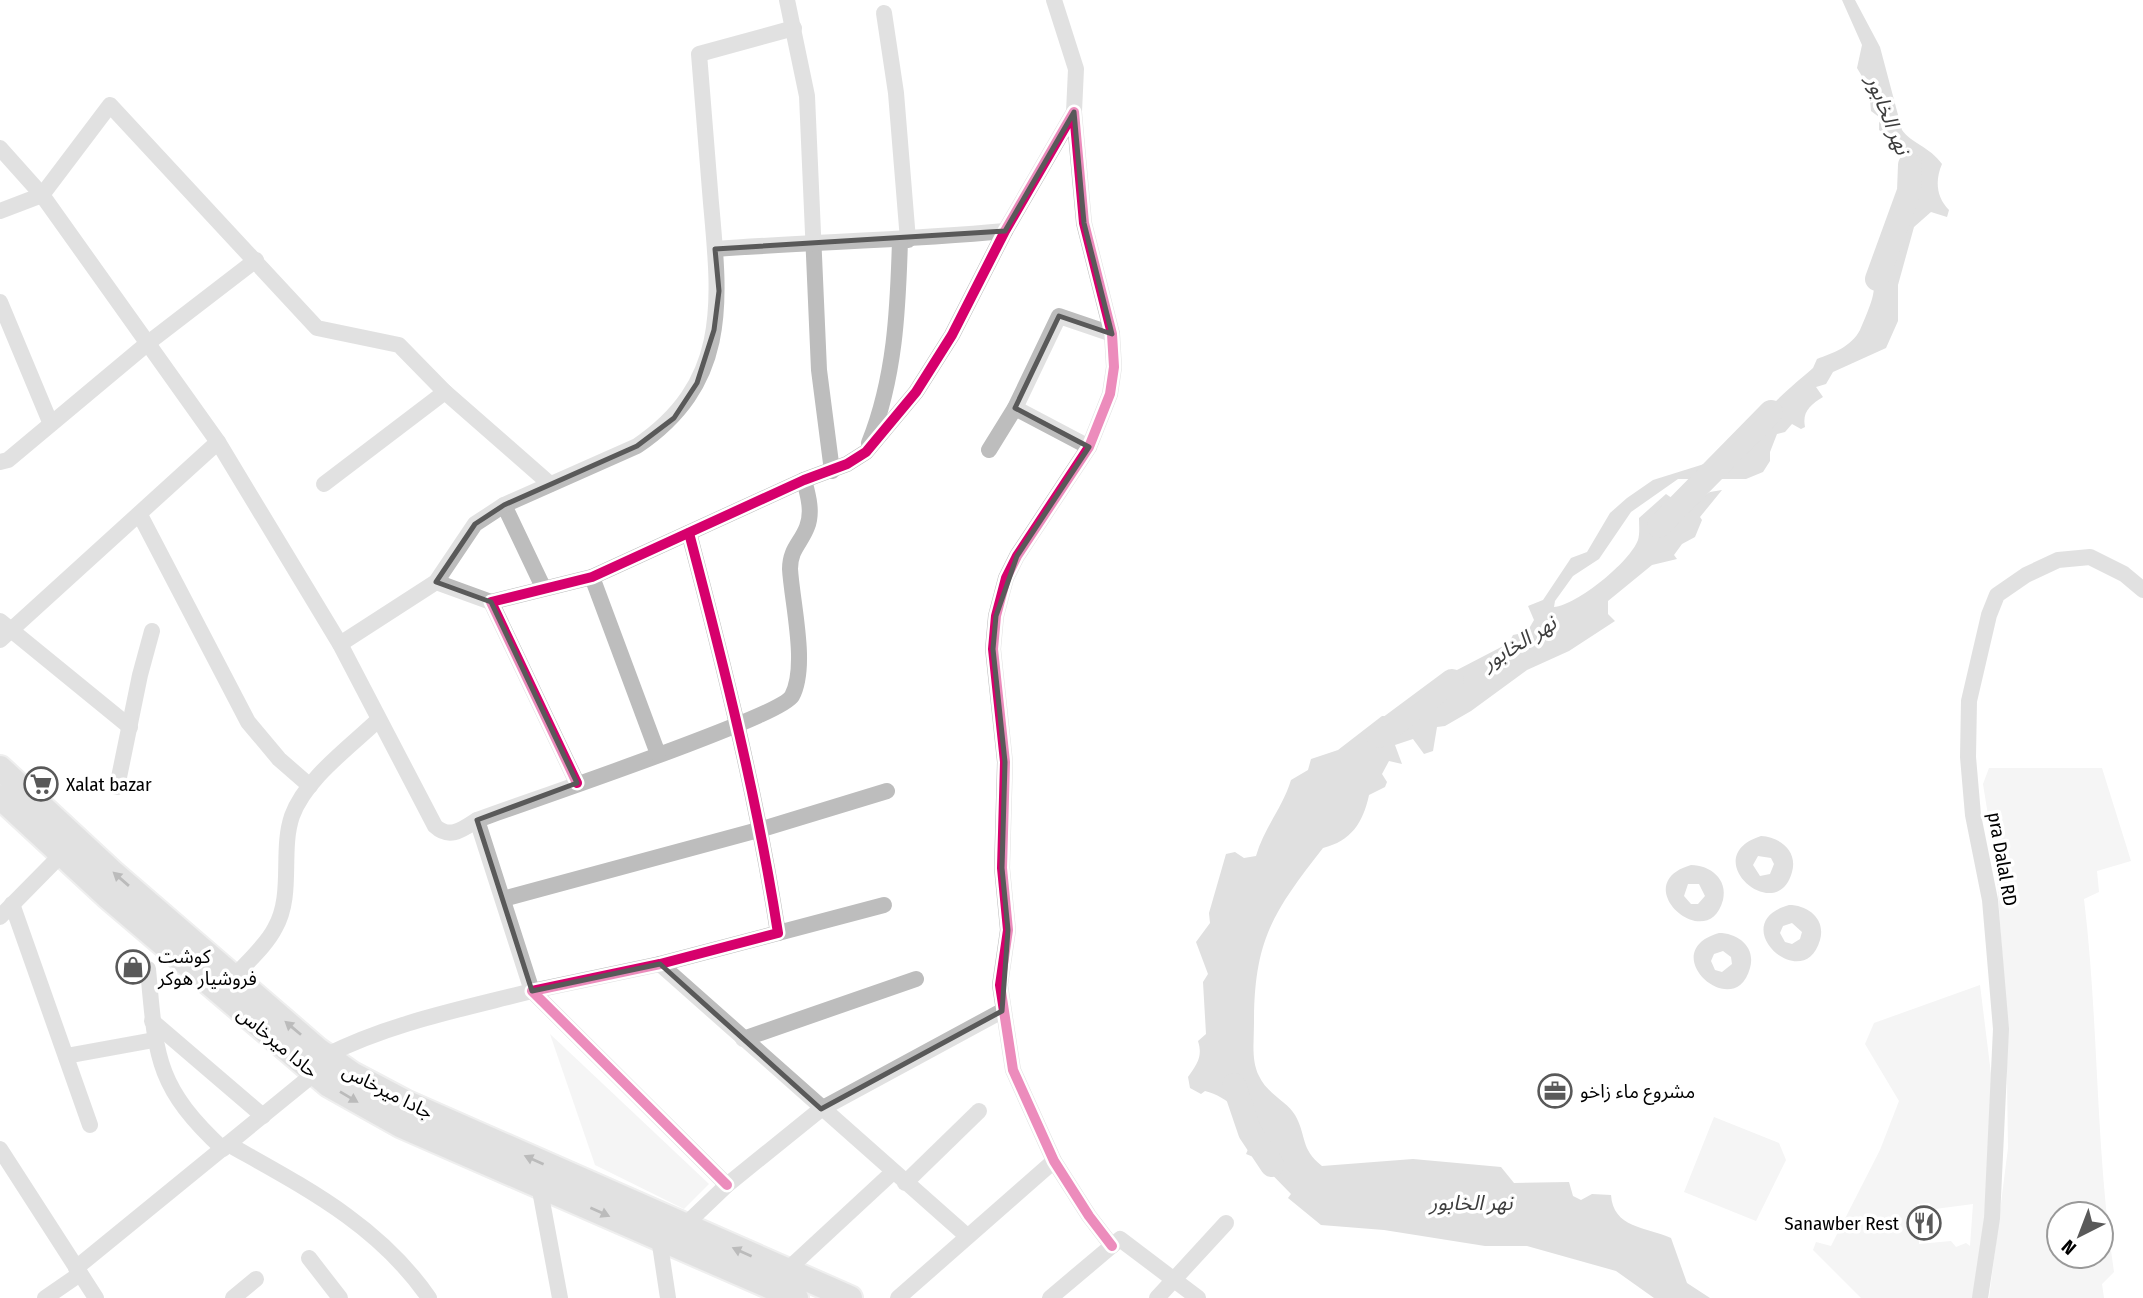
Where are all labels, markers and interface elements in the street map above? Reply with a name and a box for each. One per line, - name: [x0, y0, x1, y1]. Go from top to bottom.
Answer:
- water label: نهر الخابور: [1860, 70, 1916, 160]
- water label: نهر الخابور: [1475, 609, 1562, 677]
- supermarket icon: Xalat bazar: [22, 765, 60, 803]
- place label: Xalat bazar: [66, 773, 152, 796]
- street label: pra Dalal RD: [1983, 810, 2022, 908]
- one-way arrow: [112, 872, 129, 887]
- place label: كوشت فروشيار هوكر: [157, 945, 257, 990]
- shop icon: كوشت فروشيار هوكر: [114, 948, 152, 986]
- street label: حادا ميرخاس: [233, 1002, 323, 1083]
- one-way arrow: [284, 1021, 302, 1036]
- street label: جادا ميرخاس: [339, 1059, 437, 1124]
- office icon: مشروع ماء زاخو: [1536, 1072, 1574, 1110]
- place label: مشروع ماء زاخو: [1580, 1080, 1695, 1105]
- one-way arrow: [339, 1091, 358, 1104]
- one-way arrow: [524, 1154, 544, 1166]
- water label: نهر الخابور: [1428, 1190, 1514, 1216]
- north arrow: [2045, 1200, 2115, 1270]
- restaurant icon: Sanawber Rest: [1905, 1204, 1943, 1242]
- one-way arrow: [590, 1206, 610, 1218]
- place label: Sanawber Rest: [1784, 1212, 1900, 1235]
- text: N: [2057, 1235, 2081, 1260]
- one-way arrow: [732, 1246, 752, 1258]

